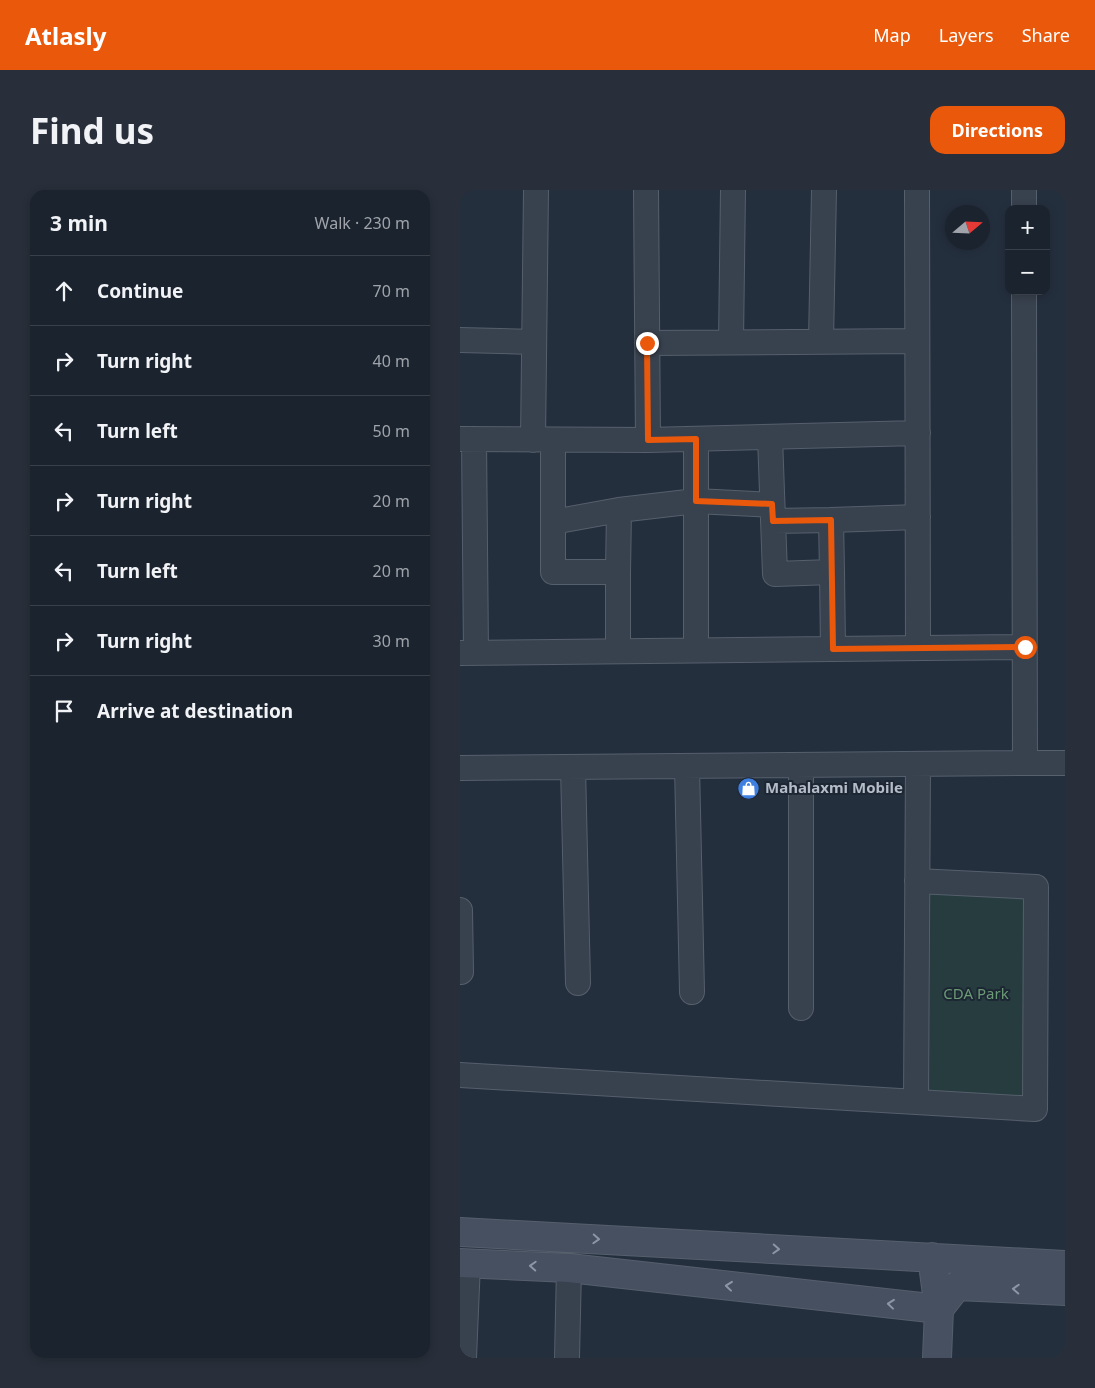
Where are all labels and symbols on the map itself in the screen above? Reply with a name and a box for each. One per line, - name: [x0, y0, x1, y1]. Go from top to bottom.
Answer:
- north arrow: [945, 205, 990, 250]
- route end: [636, 332, 659, 355]
- route start: [1014, 636, 1037, 659]
- shop icon: Mahalaxmi Mobile: [737, 776, 761, 800]
- place label: Mahalaxmi Mobile: [765, 777, 903, 797]
- park label: CDA Park: [943, 983, 1009, 1003]
- one-way arrow: [592, 1234, 600, 1245]
- one-way arrow: [772, 1243, 780, 1254]
- one-way arrow: [529, 1261, 537, 1272]
- one-way arrow: [725, 1281, 733, 1292]
- one-way arrow: [1012, 1284, 1020, 1294]
- one-way arrow: [887, 1299, 895, 1310]

